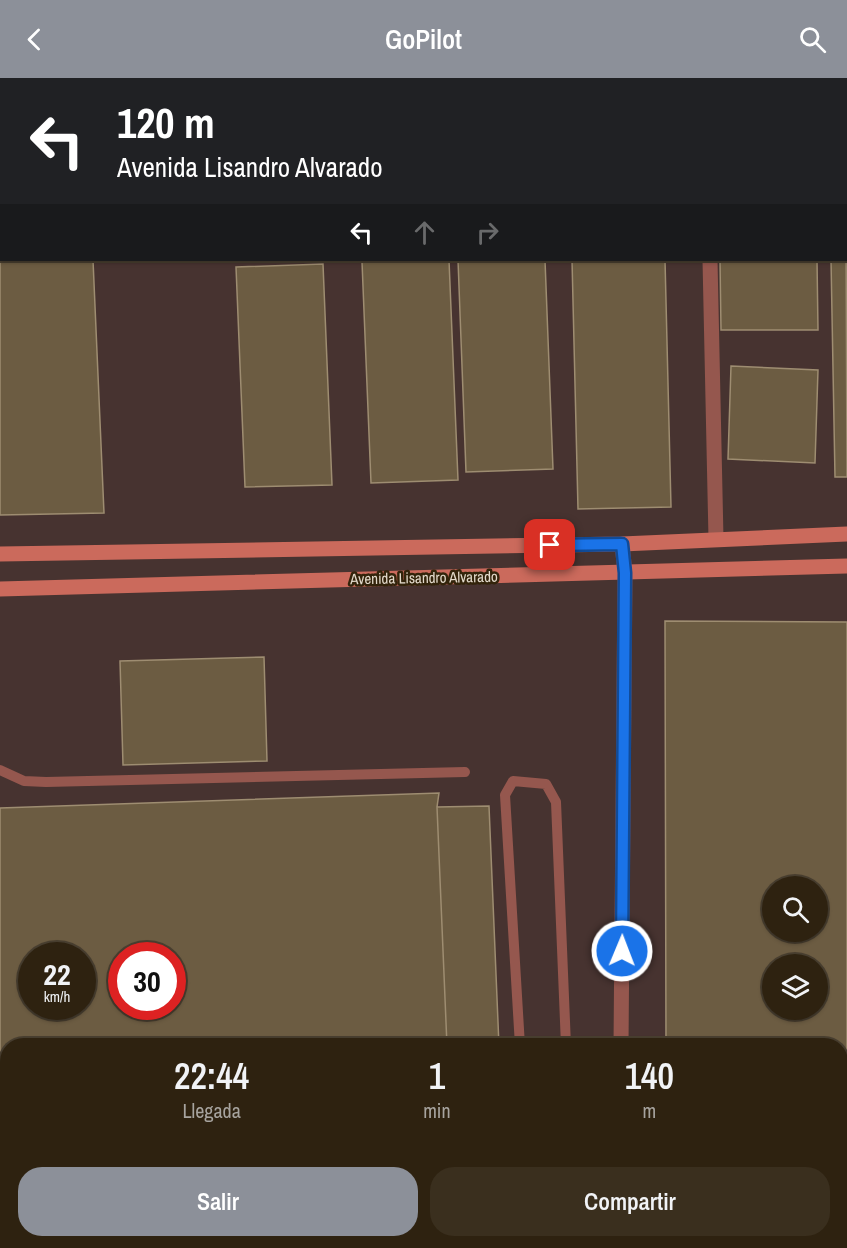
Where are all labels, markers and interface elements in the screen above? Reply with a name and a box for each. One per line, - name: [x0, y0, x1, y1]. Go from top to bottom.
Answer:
- text: GoPilot: [385, 21, 462, 57]
- icon: back: [18, 23, 51, 56]
- icon: search: [796, 23, 829, 56]
- text: 120 m: [117, 95, 215, 151]
- icon: left: [18, 102, 96, 180]
- text: Avenida Lisandro Alvarado: [117, 149, 383, 185]
- icon: left: [345, 216, 378, 249]
- icon: ahead: [408, 216, 441, 249]
- icon: right: [471, 216, 504, 249]
- pin: [524, 519, 575, 570]
- icon: arrive: [533, 528, 566, 561]
- street label: Avenida Lisandro Alvarado: [349, 566, 498, 589]
- map controls: [762, 876, 828, 1020]
- button: search: [762, 876, 828, 942]
- position arrow: [590, 919, 654, 983]
- speed limit sign: 30: [108, 942, 186, 1020]
- text: 22: [43, 954, 71, 994]
- button: layers: [762, 954, 828, 1020]
- text: km/h: [44, 986, 70, 1007]
- text: 22:44: [174, 1052, 249, 1100]
- text: 1: [429, 1052, 445, 1100]
- text: 140: [625, 1052, 674, 1100]
- text: Llegada: [182, 1097, 241, 1124]
- text: min: [423, 1097, 451, 1124]
- text: m: [642, 1097, 656, 1124]
- button: Salir: [18, 1167, 418, 1236]
- button: Compartir: [430, 1167, 830, 1236]

